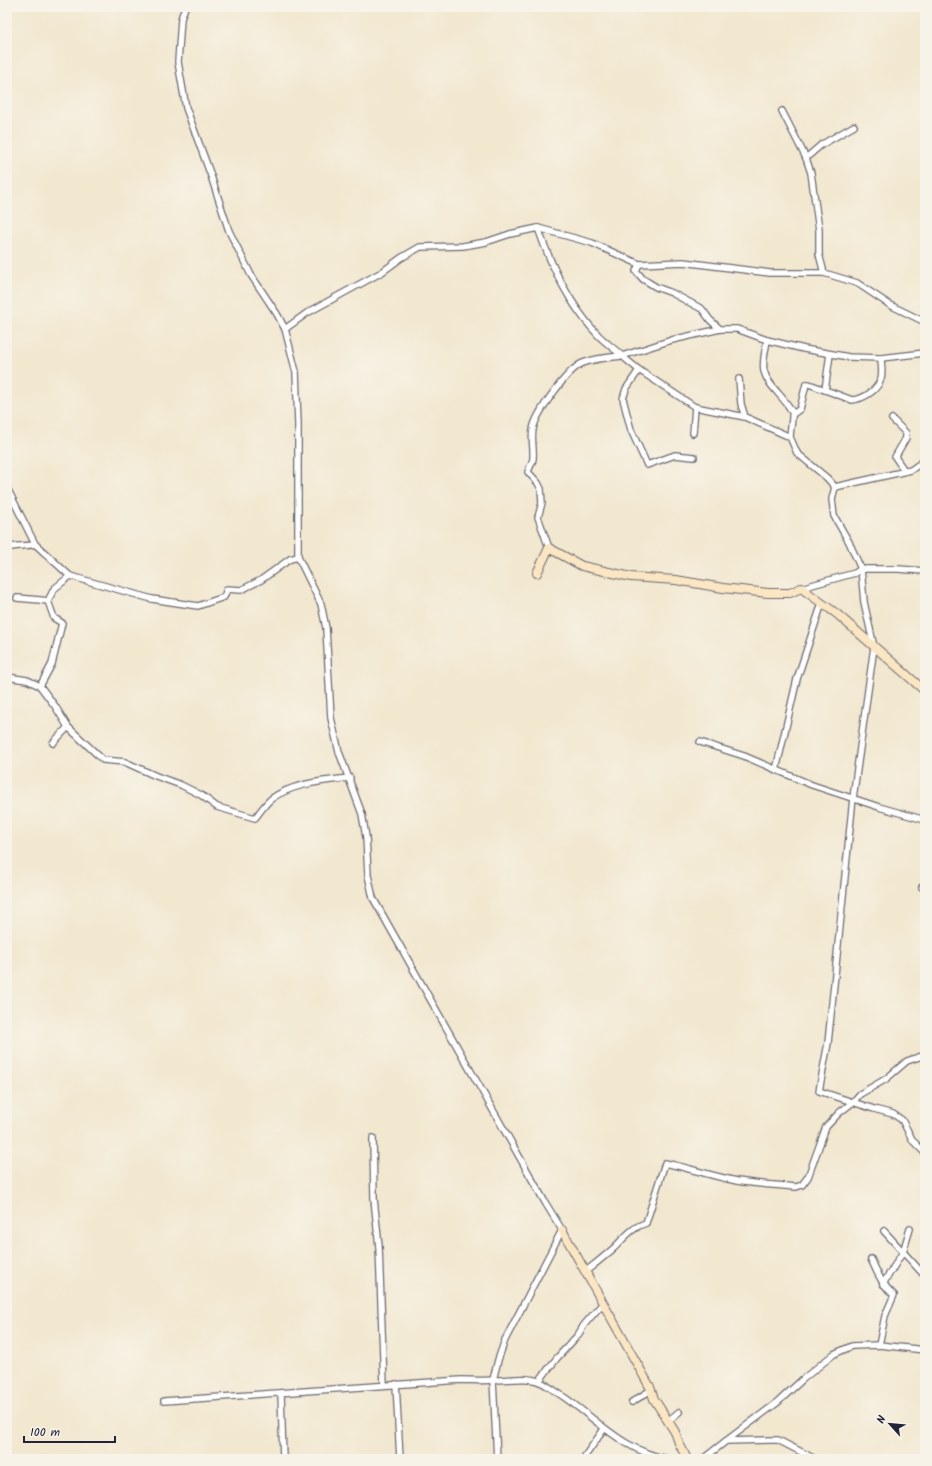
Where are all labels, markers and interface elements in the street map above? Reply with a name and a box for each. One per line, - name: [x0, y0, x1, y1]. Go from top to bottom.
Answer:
- north arrow: [870, 1404, 910, 1444]
- text: N: [872, 1413, 892, 1427]
- scale bar: [24, 1418, 115, 1444]
- text: 100 m: [30, 1423, 61, 1442]

